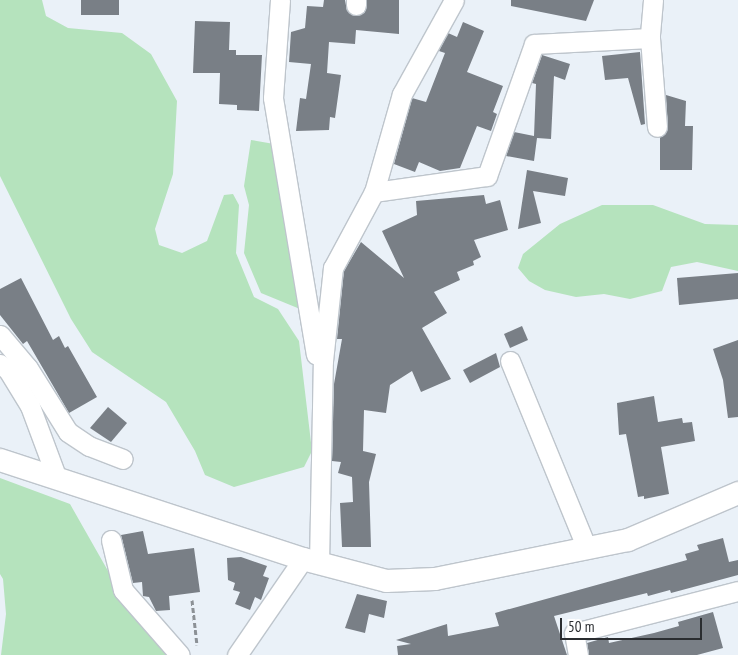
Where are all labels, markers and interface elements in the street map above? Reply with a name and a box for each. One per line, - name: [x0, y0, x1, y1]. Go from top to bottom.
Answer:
- scale bar: [563, 608, 706, 640]
- text: 50 m: [568, 617, 594, 636]

